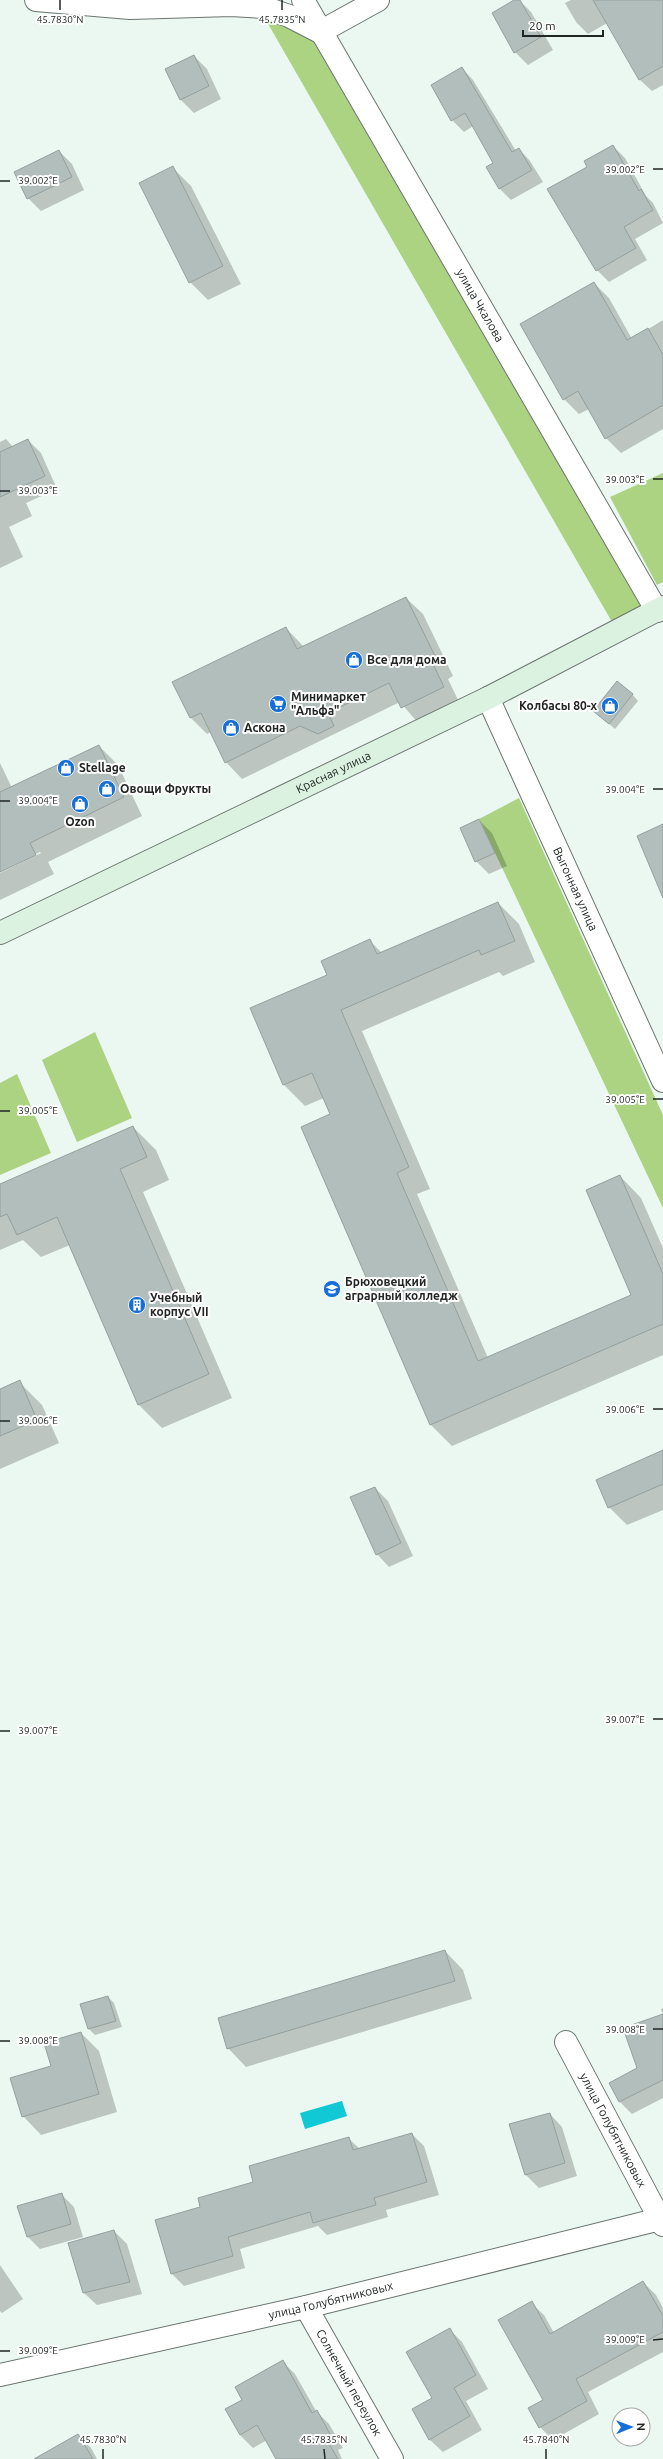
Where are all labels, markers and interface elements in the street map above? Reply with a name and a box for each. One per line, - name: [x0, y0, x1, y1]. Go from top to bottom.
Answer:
- scale bar: [523, 12, 603, 38]
- text: 45.7830°N: [37, 14, 83, 25]
- text: 45.7835°N: [259, 14, 305, 25]
- text: 20 m: [529, 19, 556, 32]
- text: 39.002°E: [605, 164, 645, 175]
- text: 39.002°E: [18, 175, 58, 186]
- street label: улица Чкалова: [454, 266, 507, 344]
- text: 39.003°E: [605, 474, 645, 485]
- text: 39.003°E: [18, 485, 58, 496]
- shop icon: Все для дома: [344, 650, 364, 670]
- place label: Все для дома: [367, 653, 446, 666]
- place label: Минимаркет "Альфа": [291, 690, 366, 717]
- supermarket icon: Минимаркет "Альфа": [268, 694, 288, 714]
- shop icon: Колбасы 80-х: [600, 696, 620, 716]
- place label: Колбасы 80-х: [519, 699, 597, 712]
- shop icon: Аскона: [221, 718, 241, 738]
- place label: Аскона: [244, 721, 286, 734]
- street label: Красная улица: [294, 749, 373, 796]
- shop icon: Stellage: [56, 758, 76, 778]
- place label: Stellage: [79, 761, 126, 774]
- shop icon: Овощи Фрукты: [97, 779, 117, 799]
- place label: Овощи Фрукты: [120, 782, 211, 795]
- text: 39.004°E: [605, 784, 645, 795]
- shop icon: Ozon: [70, 794, 90, 814]
- text: 39.004°E: [18, 795, 58, 806]
- place label: Ozon: [65, 815, 95, 828]
- street label: Выгонная улица: [551, 845, 600, 933]
- text: 39.005°E: [605, 1094, 645, 1105]
- text: 39.005°E: [18, 1105, 58, 1116]
- place label: Брюховецкий аграрный колледж: [345, 1275, 458, 1302]
- school or university icon: Брюховецкий аграрный колледж: [322, 1279, 342, 1299]
- place label: Учебный корпус VII: [150, 1291, 209, 1318]
- building icon: Учебный корпус VII: [127, 1295, 147, 1315]
- text: 39.006°E: [605, 1404, 645, 1415]
- text: 39.006°E: [18, 1415, 58, 1426]
- text: 39.007°E: [605, 1714, 645, 1725]
- text: 39.007°E: [18, 1725, 58, 1736]
- text: 39.008°E: [605, 2024, 645, 2035]
- text: 39.008°E: [18, 2035, 58, 2046]
- street label: улица Голубятниковых: [578, 2071, 649, 2190]
- street label: улица Голубятниковых: [267, 2279, 394, 2321]
- street label: Солнечный переулок: [314, 2327, 385, 2438]
- text: 39.009°E: [605, 2334, 645, 2345]
- text: 39.009°E: [18, 2345, 58, 2356]
- north arrow: [611, 2407, 651, 2447]
- text: N: [635, 2423, 647, 2431]
- text: 45.7830°N: [80, 2434, 126, 2445]
- text: 45.7835°N: [301, 2434, 347, 2445]
- text: 45.7840°N: [523, 2434, 569, 2445]

